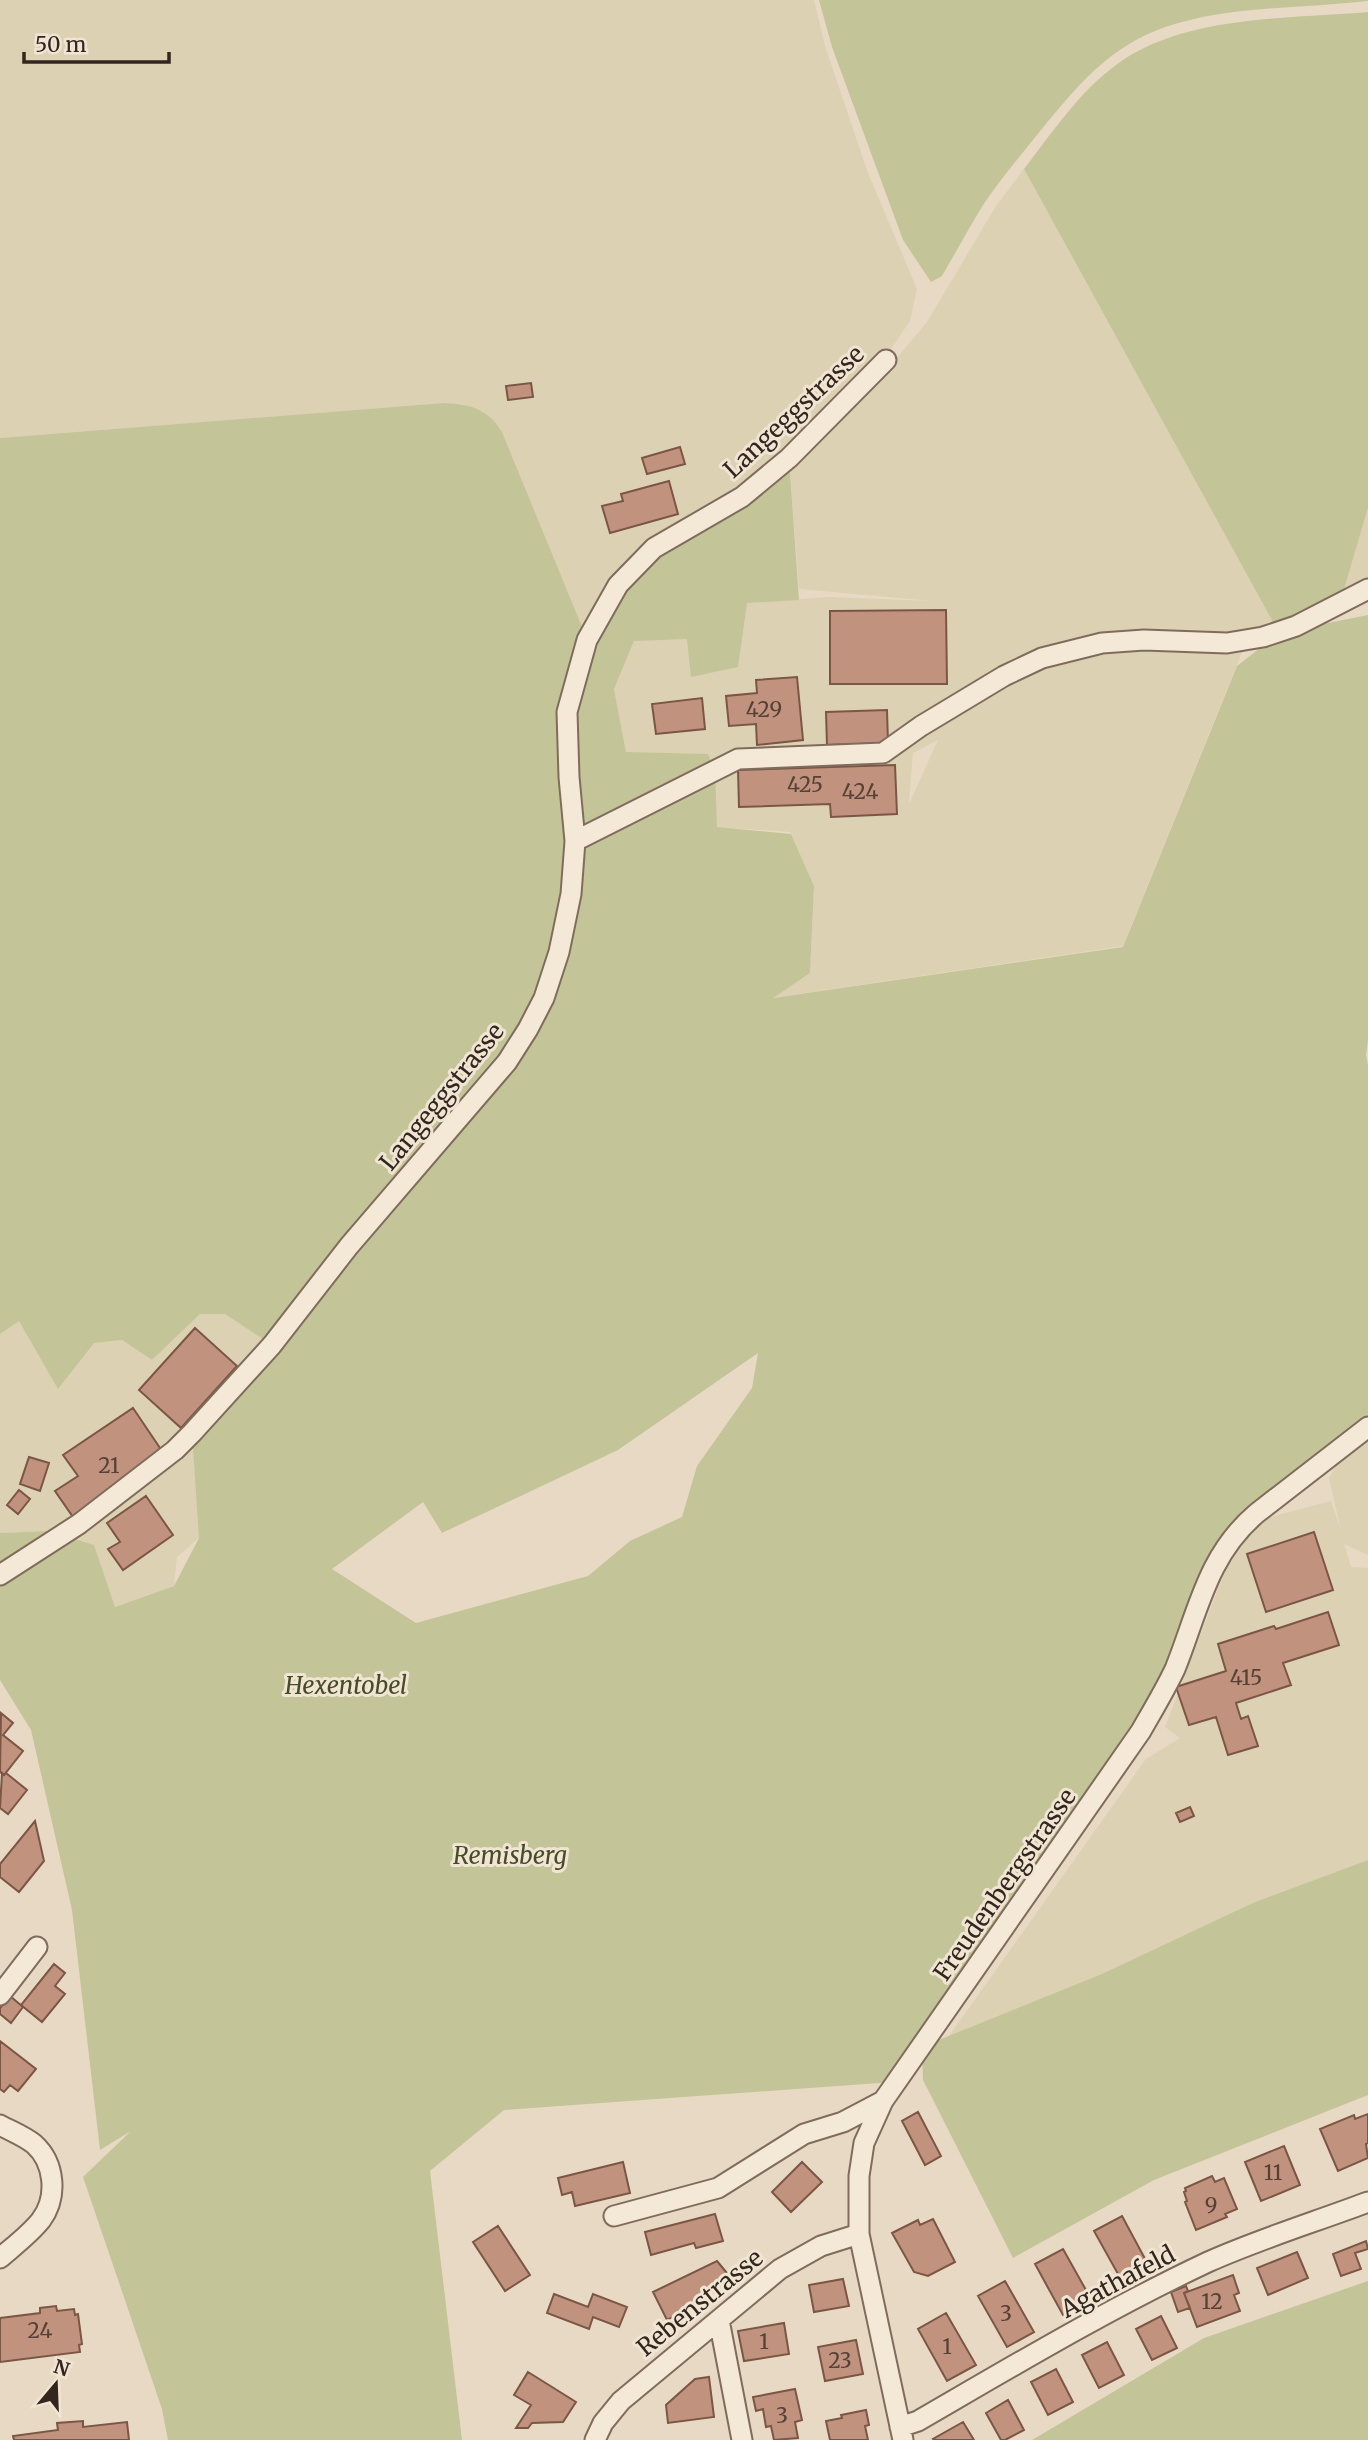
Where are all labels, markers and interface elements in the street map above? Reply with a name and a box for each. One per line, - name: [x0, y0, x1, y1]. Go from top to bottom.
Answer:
- scale bar: [24, 21, 170, 65]
- text: 50 m: [35, 31, 86, 58]
- street label: Langeggstrasse: [717, 339, 870, 485]
- house number: 429: [746, 696, 782, 723]
- house number: 425: [787, 771, 823, 798]
- house number: 424: [842, 778, 878, 805]
- street label: Langeggstrasse: [373, 1017, 511, 1177]
- house number: 21: [98, 1452, 120, 1479]
- house number: 415: [1230, 1664, 1262, 1691]
- park label: Hexentobel: [284, 1670, 407, 1701]
- street label: Freudenbergstrasse: [927, 1783, 1083, 1987]
- park label: Remisberg: [453, 1840, 567, 1871]
- house number: 11: [1264, 2159, 1282, 2186]
- house number: 9: [1205, 2192, 1217, 2219]
- street label: Agathafeld: [1054, 2239, 1180, 2325]
- street label: Rebenstrasse: [630, 2242, 769, 2363]
- house number: 12: [1201, 2288, 1223, 2315]
- house number: 3: [1000, 2300, 1012, 2327]
- house number: 24: [28, 2317, 52, 2344]
- house number: 1: [759, 2328, 769, 2355]
- house number: 1: [942, 2333, 952, 2360]
- house number: 23: [828, 2347, 852, 2374]
- north arrow: [21, 2349, 91, 2419]
- text: N: [51, 2354, 73, 2382]
- house number: 3: [776, 2402, 788, 2429]

